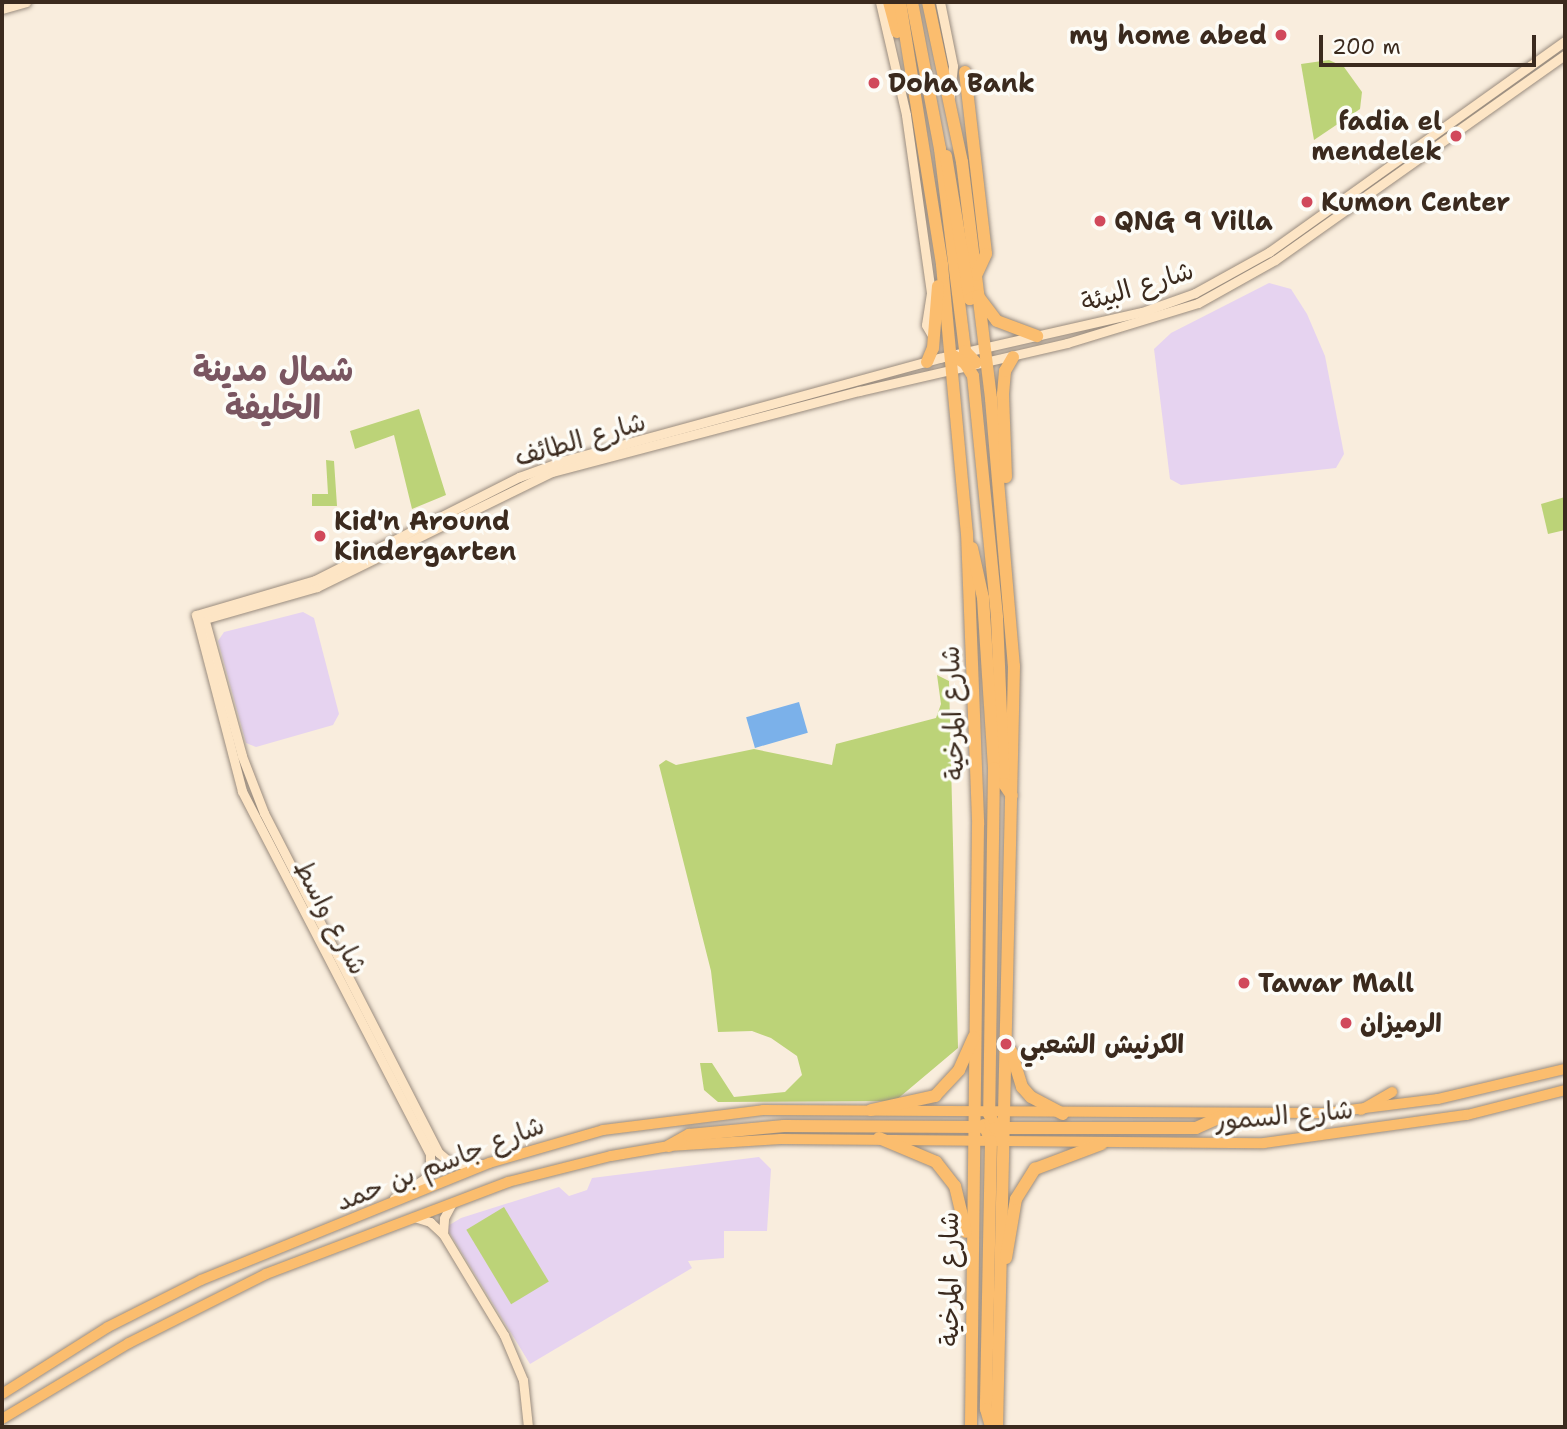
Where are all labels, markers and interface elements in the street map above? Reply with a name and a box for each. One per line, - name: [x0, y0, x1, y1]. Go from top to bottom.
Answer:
- place label: my home abed: [1069, 19, 1267, 51]
- scale bar: [1322, 21, 1539, 65]
- marker: my home abed: [1273, 27, 1289, 43]
- text: 200 m: [1332, 33, 1401, 61]
- place label: Doha Bank: [888, 67, 1035, 99]
- marker: Doha Bank: [866, 75, 882, 91]
- place label: fadia el mendelek: [1311, 105, 1442, 166]
- marker: fadia el mendelek: [1448, 128, 1464, 144]
- place label: Kumon Center: [1321, 186, 1510, 218]
- marker: Kumon Center: [1299, 194, 1315, 210]
- place label: QNG 9 Villa: [1114, 205, 1273, 237]
- marker: QNG 9 Villa: [1092, 213, 1108, 229]
- street label: شارع البيئة: [1077, 254, 1197, 318]
- district label: شمال مدينة الخليفة: [193, 350, 353, 428]
- street label: شارع الطائف: [511, 405, 649, 473]
- place label: Kid'n Around Kindergarten: [334, 505, 516, 566]
- marker: Kid'n Around Kindergarten: [312, 528, 328, 544]
- street label: شارع المرخية: [934, 645, 970, 781]
- street label: شارع واسط: [288, 854, 374, 980]
- place label: Tawar Mall: [1258, 967, 1414, 999]
- marker: Tawar Mall: [1236, 975, 1252, 991]
- place label: الرميزان: [1360, 1007, 1442, 1039]
- marker: الرميزان: [1338, 1015, 1354, 1031]
- place label: الكرنيش الشعبي: [1020, 1028, 1184, 1060]
- marker: الكرنيش الشعبي: [998, 1036, 1014, 1052]
- street label: شارع السمور: [1214, 1093, 1354, 1137]
- street label: شارع جاسم بن حمد: [331, 1109, 549, 1217]
- street label: شارع المرخية: [933, 1212, 965, 1346]

